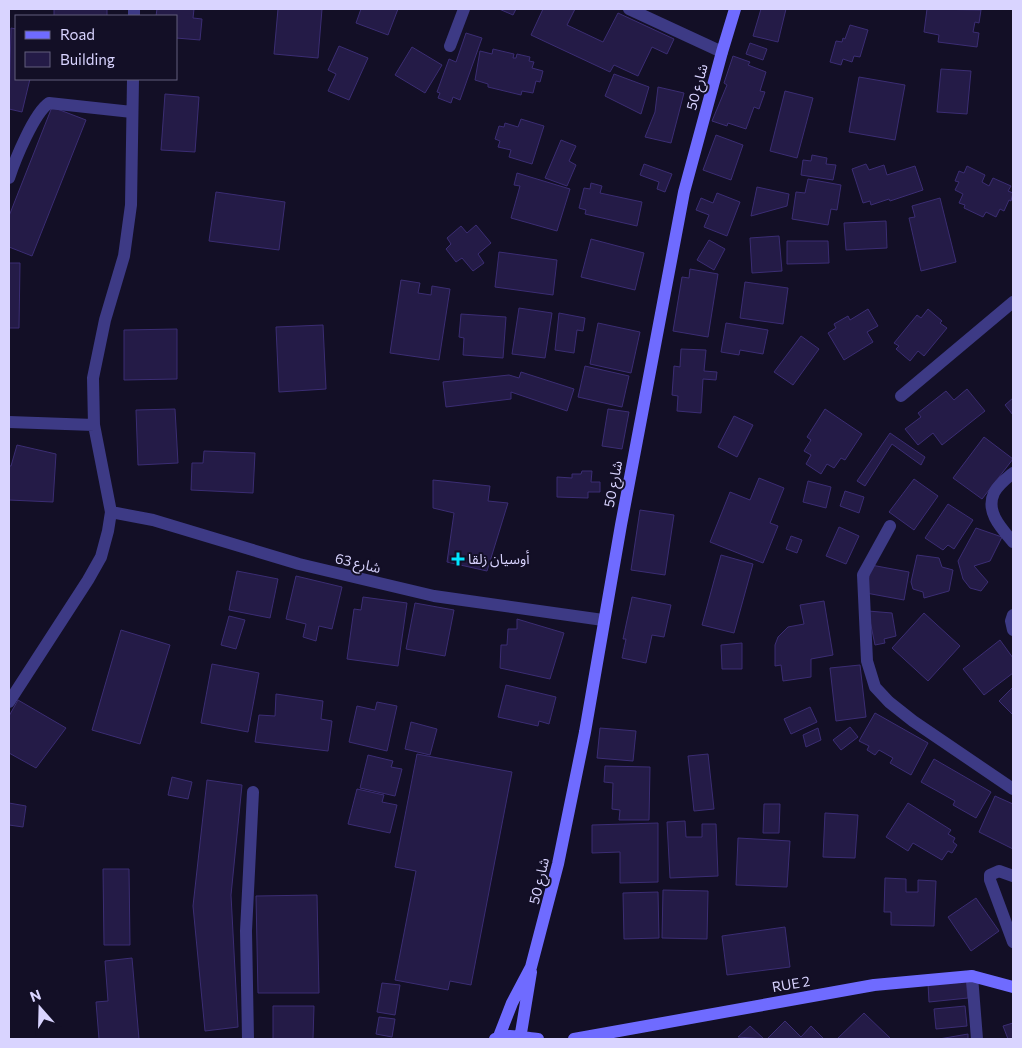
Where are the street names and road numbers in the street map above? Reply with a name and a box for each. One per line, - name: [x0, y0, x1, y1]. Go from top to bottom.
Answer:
- street label: شارع 50: [682, 62, 714, 113]
- street label: شارع 50: [600, 459, 628, 509]
- street label: شارع 63: [333, 549, 383, 579]
- street label: شارع 50: [525, 856, 555, 906]
- street label: RUE 2: [771, 972, 811, 995]

